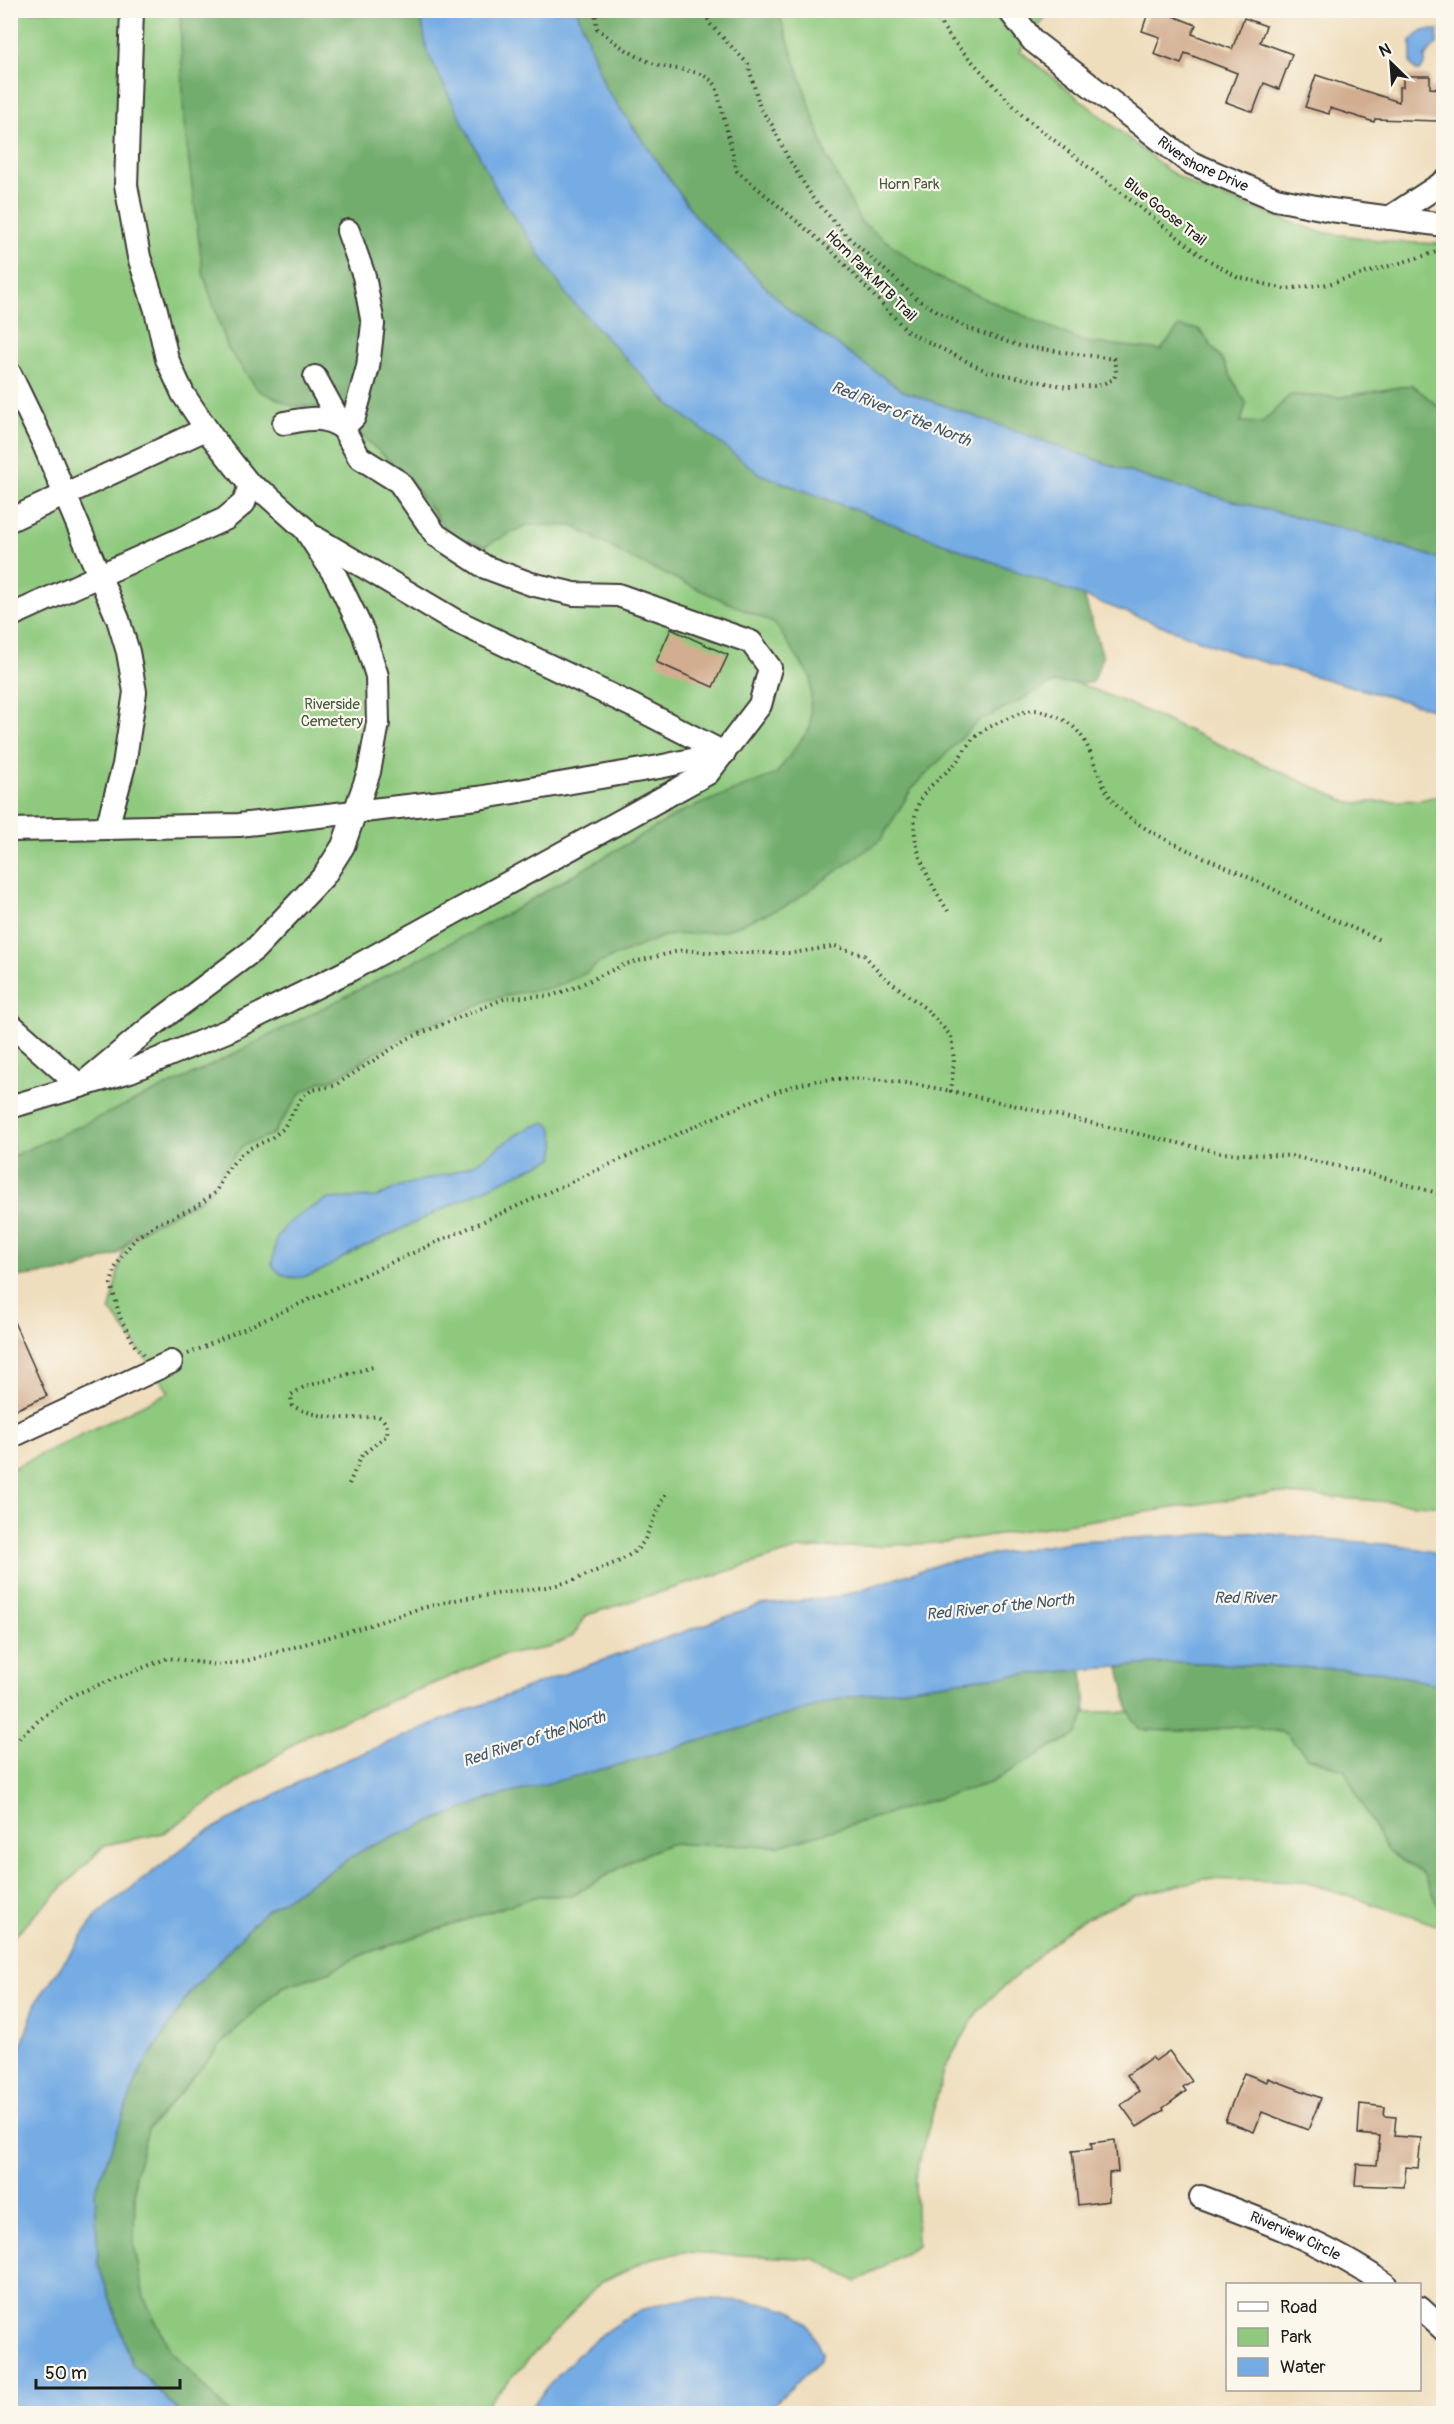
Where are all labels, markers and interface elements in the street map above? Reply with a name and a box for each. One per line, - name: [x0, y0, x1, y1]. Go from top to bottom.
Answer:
- north arrow: [1361, 33, 1421, 93]
- text: N: [1376, 39, 1394, 62]
- street label: Rivershore Drive: [1154, 132, 1252, 196]
- street label: Blue Goose Trail: [1120, 174, 1210, 250]
- park label: Horn Park: [879, 175, 940, 194]
- street label: Horn Park MTB Trail: [821, 226, 921, 326]
- water label: Red River of the North: [829, 377, 975, 452]
- park label: Riverside Cemetery: [301, 695, 364, 731]
- water label: Red River: [1214, 1588, 1278, 1608]
- water label: Red River of the North: [925, 1589, 1076, 1625]
- water label: Red River of the North: [460, 1706, 609, 1771]
- street label: Riverview Circle: [1247, 2207, 1345, 2265]
- legend: [1226, 2283, 1421, 2391]
- text: Road: [1280, 2296, 1317, 2319]
- text: Park: [1280, 2326, 1312, 2349]
- scale bar: [36, 2352, 180, 2390]
- text: Water: [1280, 2356, 1326, 2379]
- text: 50 m: [45, 2362, 87, 2385]

